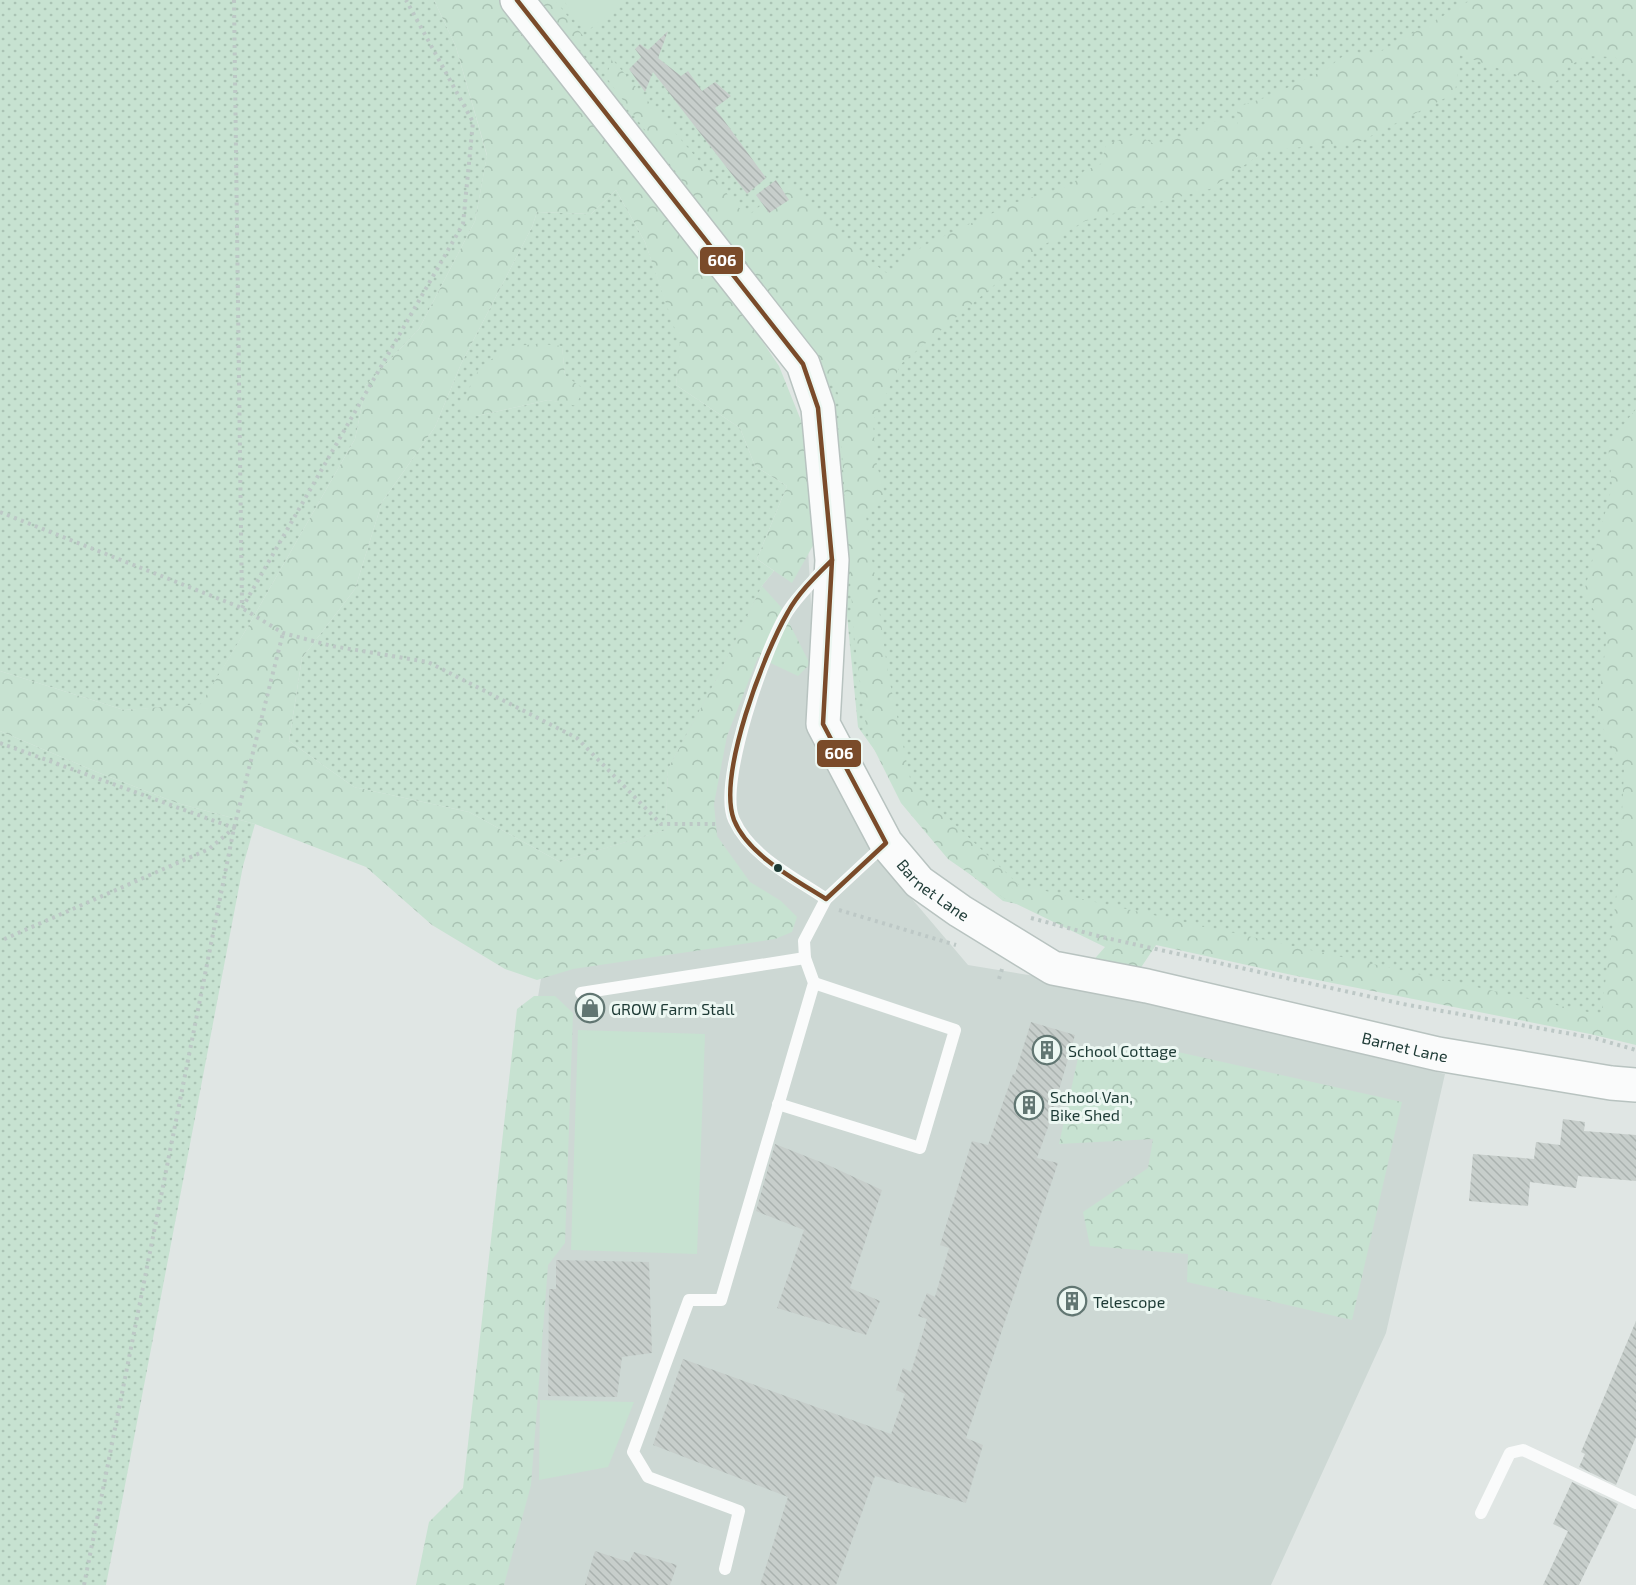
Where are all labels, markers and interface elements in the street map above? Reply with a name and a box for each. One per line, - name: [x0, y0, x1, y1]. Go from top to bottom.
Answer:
- line badge: 606: [699, 246, 744, 275]
- text: 606: [708, 250, 736, 269]
- line badge: 606: [816, 739, 862, 768]
- text: 606: [825, 743, 853, 762]
- street label: Barnet Lane: [894, 855, 973, 924]
- unlabelled marker: [772, 862, 784, 874]
- shop icon: GROW Farm Stall: [574, 992, 606, 1024]
- place label: GROW Farm Stall: [611, 999, 735, 1018]
- street label: Barnet Lane: [1360, 1027, 1449, 1065]
- building icon: School Cottage: [1031, 1034, 1063, 1066]
- place label: School Cottage: [1068, 1041, 1177, 1060]
- place label: School Van, Bike Shed: [1050, 1087, 1133, 1124]
- building icon: School Van, Bike Shed: [1013, 1089, 1045, 1121]
- building icon: Telescope: [1056, 1285, 1088, 1317]
- place label: Telescope: [1093, 1292, 1165, 1311]

